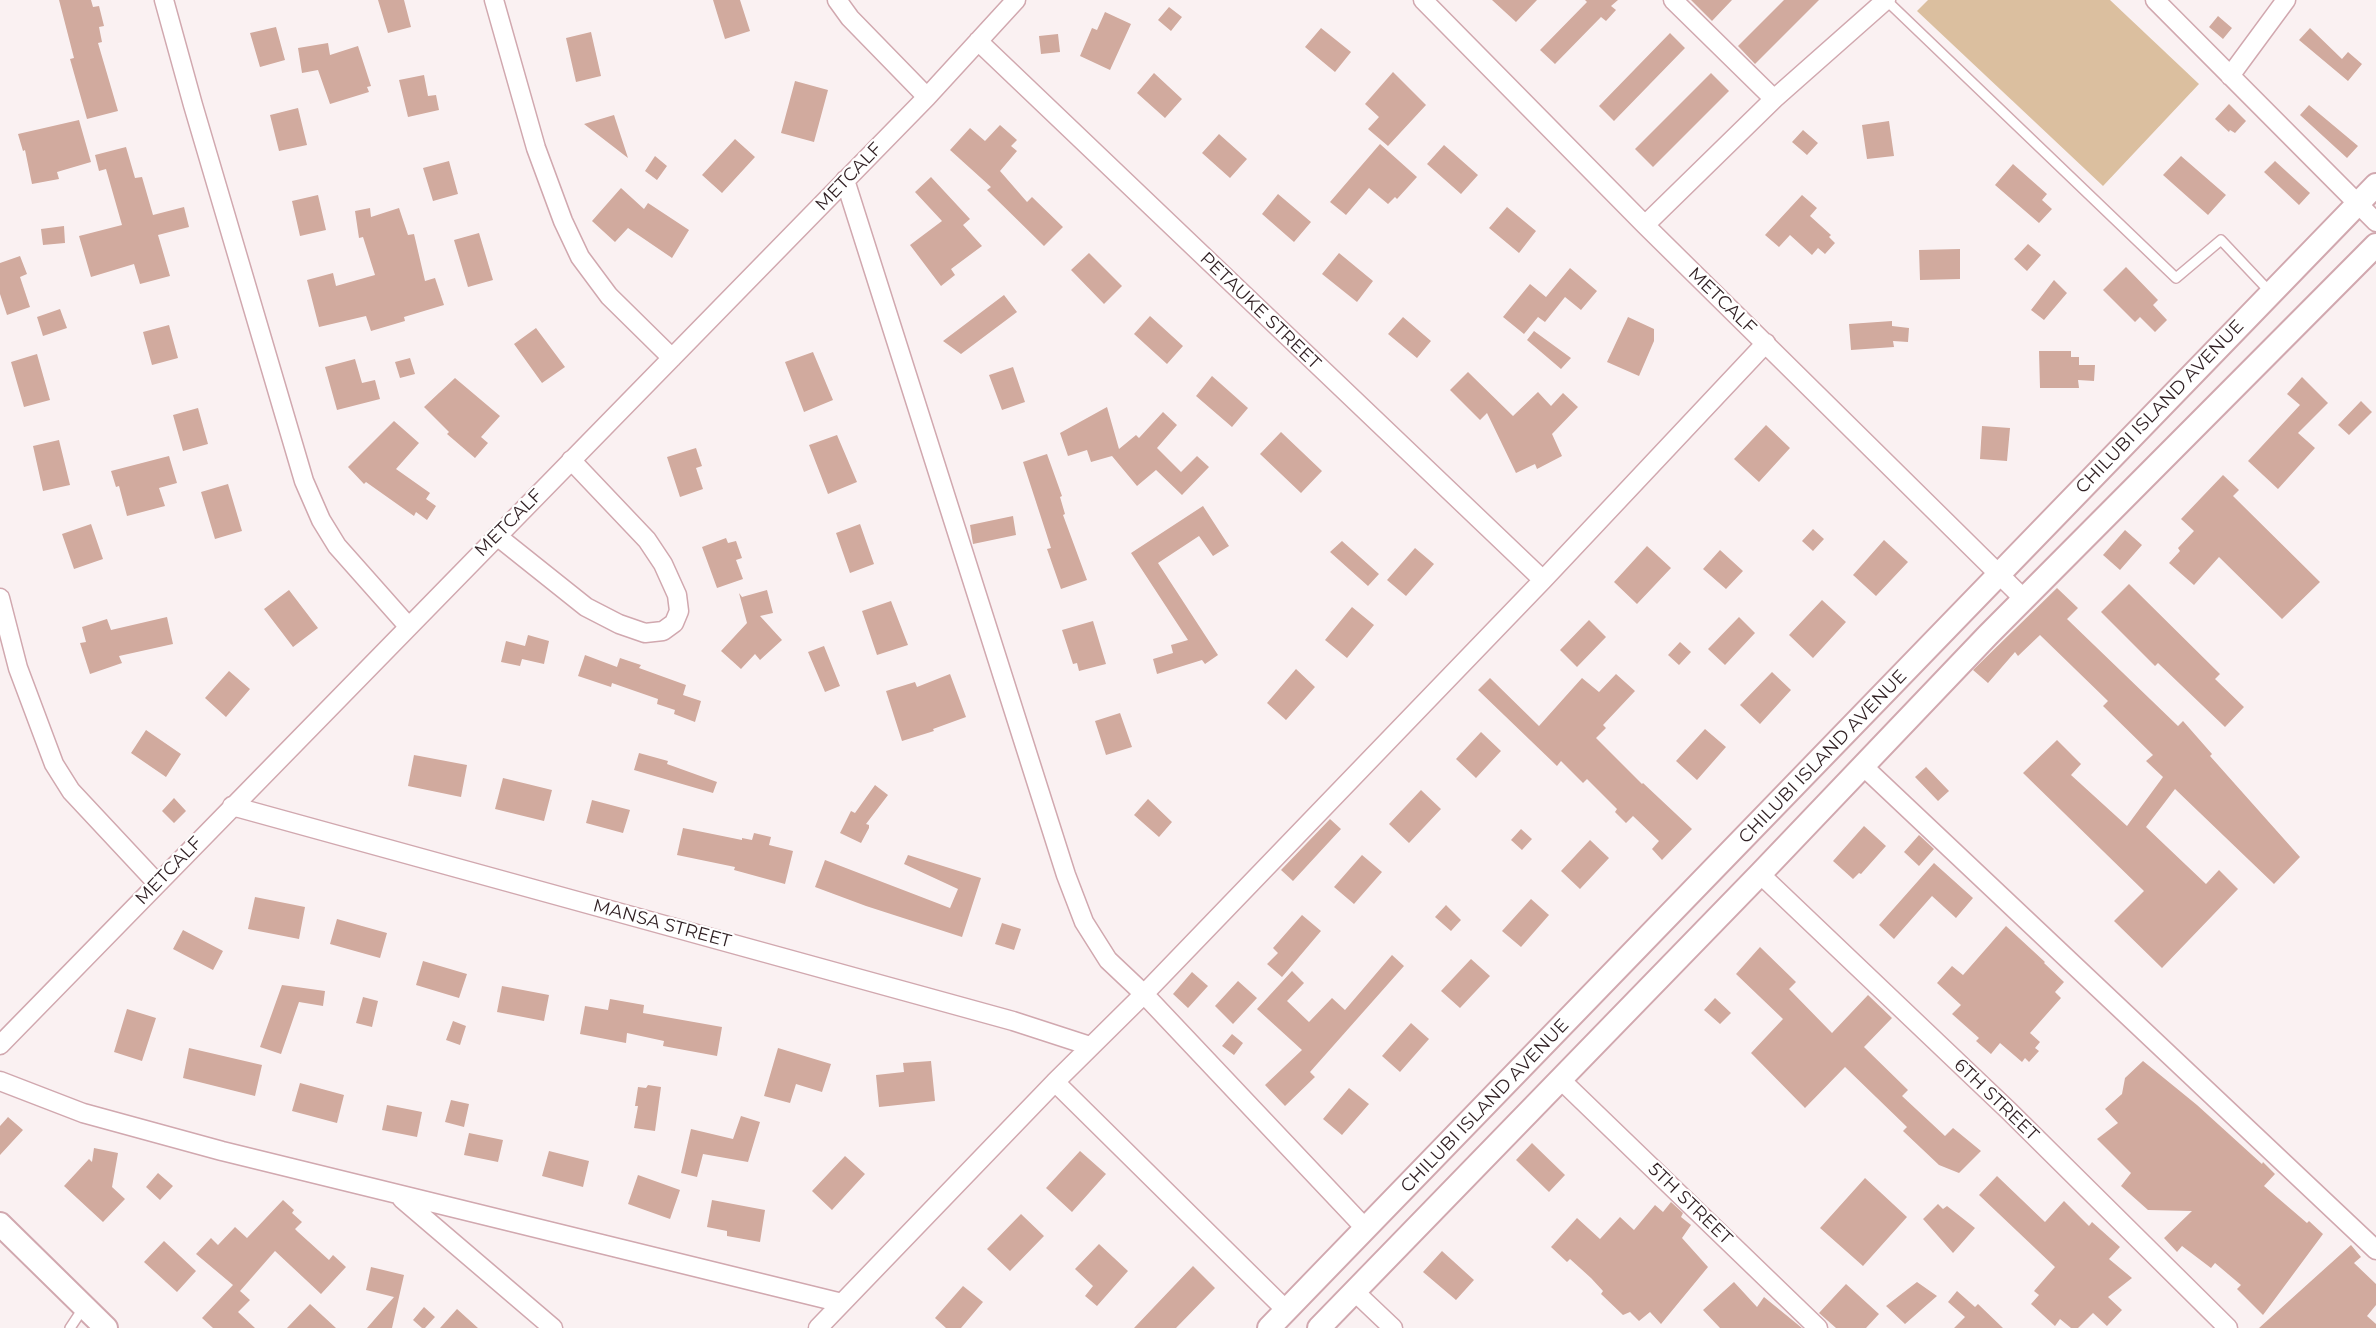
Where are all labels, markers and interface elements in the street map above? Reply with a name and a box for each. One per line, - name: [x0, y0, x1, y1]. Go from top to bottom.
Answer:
- street label: METCALF: [811, 138, 887, 216]
- street label: PETAUKE STREET: [1195, 248, 1325, 374]
- street label: METCALF: [1683, 263, 1761, 339]
- street label: CHILUBI ISLAND AVENUE: [2071, 316, 2249, 498]
- street label: METCALF: [471, 485, 547, 561]
- street label: CHILUBI ISLAND AVENUE: [1734, 666, 1912, 848]
- street label: METCALF: [131, 832, 207, 910]
- street label: MANSA STREET: [591, 895, 733, 953]
- street label: CHILUBI ISLAND AVENUE: [1396, 1015, 1574, 1197]
- street label: 6TH STREET: [1949, 1054, 2043, 1146]
- street label: 5TH STREET: [1644, 1159, 1736, 1249]

